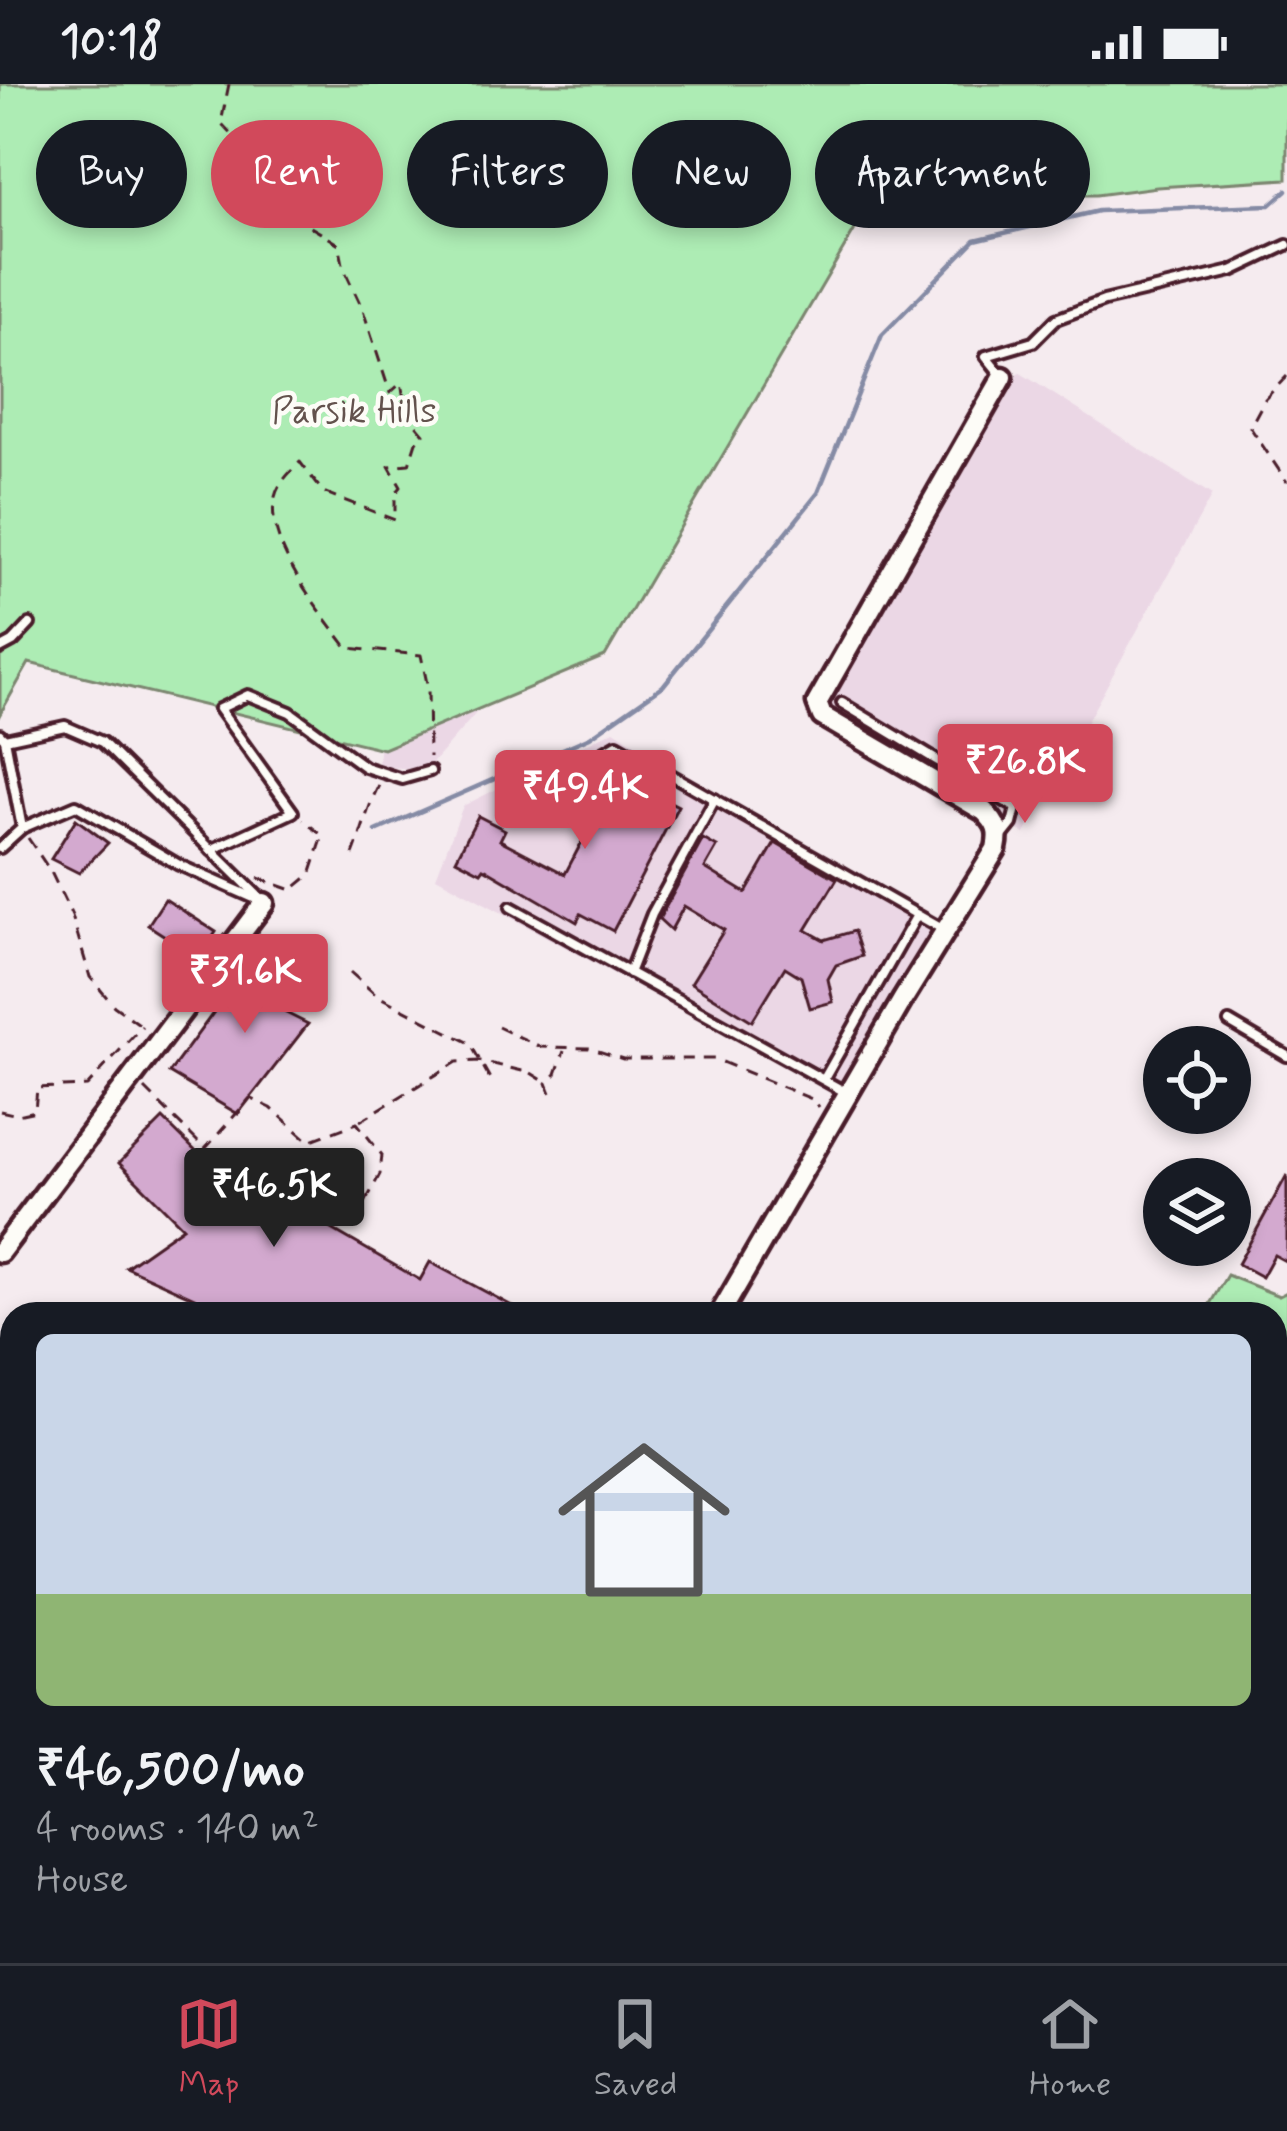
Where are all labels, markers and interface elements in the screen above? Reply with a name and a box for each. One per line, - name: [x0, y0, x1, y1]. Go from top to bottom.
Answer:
- text: 10:18: [60, 13, 163, 72]
- chip: Buy: [36, 120, 187, 228]
- chip: Rent: [211, 120, 383, 228]
- chip: Filters: [407, 120, 608, 228]
- chip: New: [632, 120, 791, 228]
- chip: Apartment: [815, 120, 1090, 228]
- park label: Parsik Hills: [272, 389, 436, 436]
- pin: ₹26.8K: [927, 724, 1123, 826]
- text: ₹26.8K: [965, 737, 1085, 788]
- pin: ₹49.4K: [487, 750, 683, 852]
- text: ₹49.4K: [522, 763, 648, 814]
- pin: ₹31.6K: [147, 934, 343, 1036]
- text: ₹31.6K: [189, 947, 301, 998]
- map controls: [1143, 1026, 1251, 1266]
- button: locate: [1143, 1026, 1251, 1134]
- pin: ₹46.5K: [176, 1148, 372, 1250]
- button: layers: [1143, 1158, 1251, 1266]
- text: ₹46.5K: [211, 1161, 337, 1212]
- icon: home: [536, 1412, 752, 1628]
- text: ₹46,500/mo: [36, 1738, 305, 1804]
- text: 4 rooms · 140 m²: [36, 1804, 319, 1855]
- text: House: [36, 1855, 128, 1906]
- tab: Map: [176, 1991, 242, 2107]
- tab: Saved: [594, 1991, 677, 2107]
- tab: Home: [1029, 1991, 1111, 2107]

